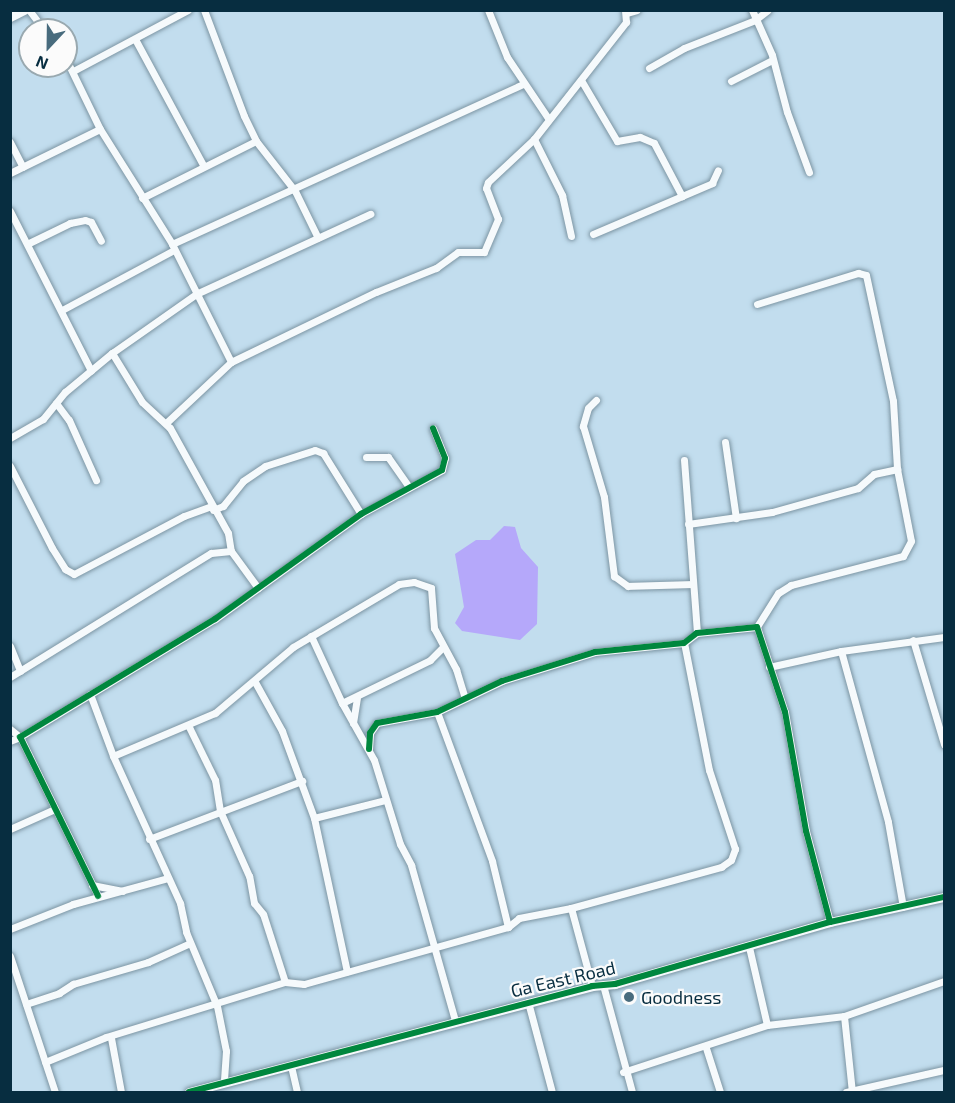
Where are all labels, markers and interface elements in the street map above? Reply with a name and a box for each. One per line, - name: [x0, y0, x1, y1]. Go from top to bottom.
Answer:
- north arrow: [18, 18, 78, 78]
- text: N: [33, 52, 51, 74]
- street label: Ga East Road: [509, 956, 617, 1002]
- place label: Goodness: [641, 986, 721, 1008]
- marker: Goodness: [622, 990, 636, 1004]

